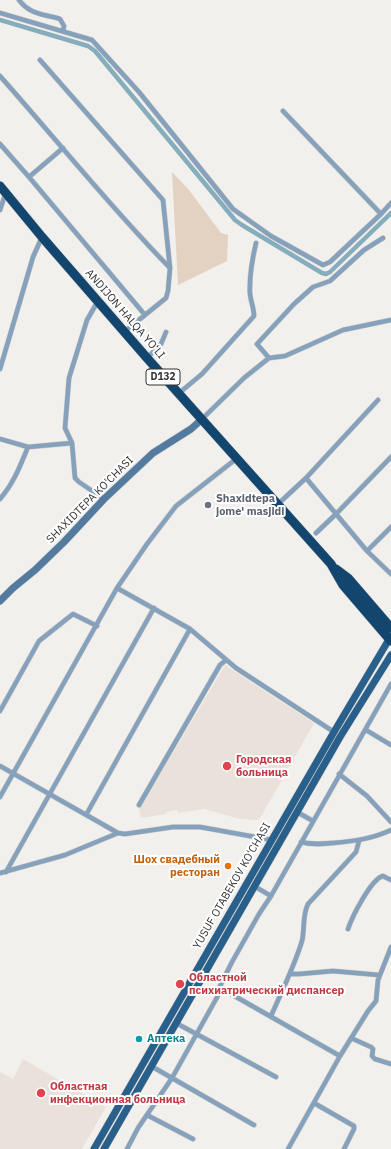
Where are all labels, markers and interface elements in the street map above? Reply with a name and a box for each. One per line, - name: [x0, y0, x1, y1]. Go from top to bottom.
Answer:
- street label: ANDIJON HALQA YO‘LI: [82, 266, 168, 362]
- road number: D132: [146, 369, 180, 385]
- street label: SHAXIDTEPA KO'CHASI: [44, 454, 136, 546]
- place label: Shaxidtepa jome' masjidi: [216, 492, 284, 518]
- marker: Shaxidtepa jome' masjidi: [203, 500, 213, 510]
- place label: Городская больница: [236, 753, 291, 779]
- marker: Городская больница: [221, 760, 233, 772]
- street label: YUSUF OTABEKOV KO'CHASI: [190, 821, 274, 951]
- place label: Шох свадебный ресторан: [134, 853, 220, 879]
- marker: Шох свадебный ресторан: [223, 861, 233, 871]
- place label: Областной психиатрический диспансер: [189, 971, 344, 997]
- marker: Областной психиатрический диспансер: [174, 978, 186, 990]
- place label: Аптека: [147, 1032, 185, 1046]
- marker: Аптека: [134, 1034, 144, 1044]
- place label: Областная инфекционная больница: [50, 1080, 186, 1106]
- marker: Областная инфекционная больница: [35, 1087, 47, 1099]

